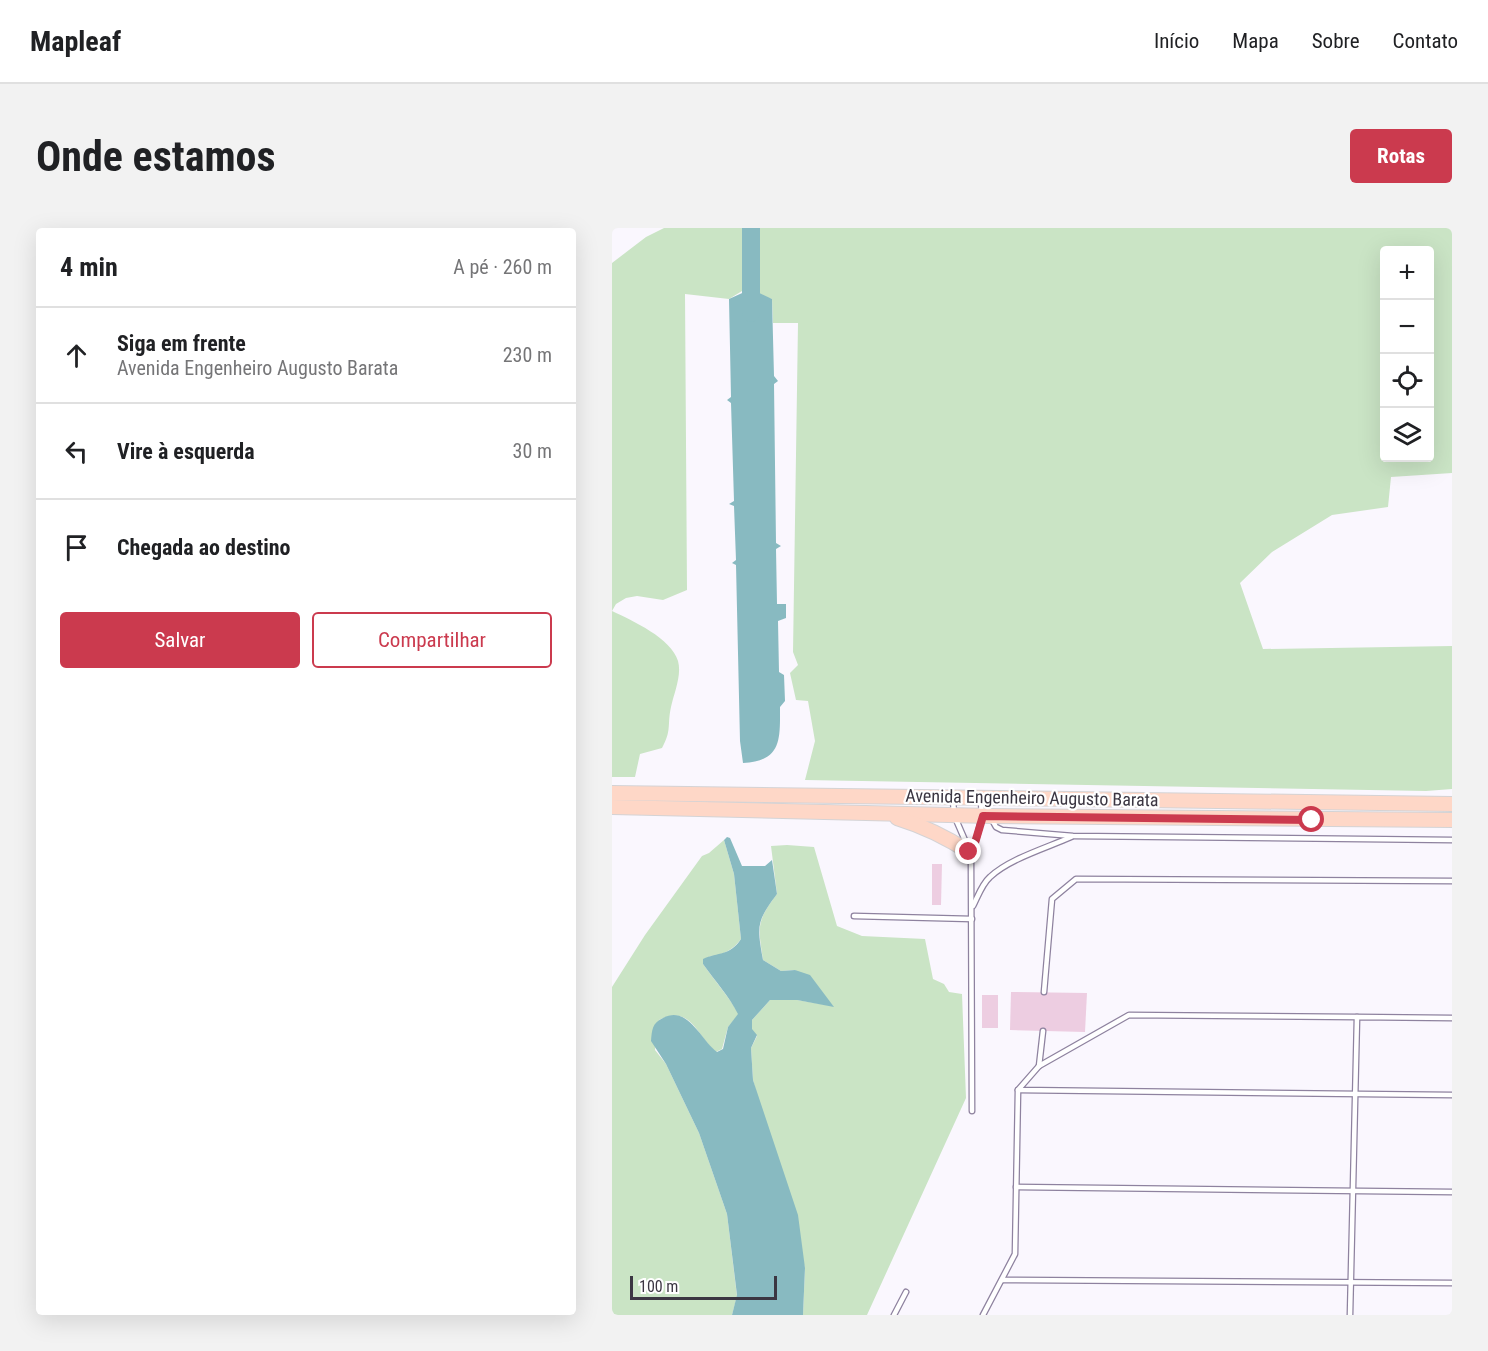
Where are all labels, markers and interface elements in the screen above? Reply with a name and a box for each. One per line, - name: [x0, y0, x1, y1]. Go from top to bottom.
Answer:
- text: Mapleaf: [30, 25, 121, 58]
- text: Início: [1154, 29, 1199, 53]
- text: Mapa: [1232, 29, 1279, 53]
- text: Sobre: [1312, 29, 1360, 53]
- text: Contato: [1393, 29, 1458, 53]
- button: Rotas: [1350, 129, 1452, 183]
- text: Onde estamos: [36, 132, 276, 181]
- map controls: [1380, 246, 1434, 462]
- button: +: [1380, 246, 1434, 300]
- text: 4 min: [60, 252, 118, 282]
- text: A pé · 260 m: [453, 255, 552, 279]
- button: −: [1380, 300, 1434, 354]
- text: Siga em frente: [117, 331, 246, 356]
- icon: ahead: [60, 339, 93, 372]
- text: 230 m: [503, 343, 552, 367]
- button: locate: [1380, 354, 1434, 408]
- text: Avenida Engenheiro Augusto Barata: [117, 356, 398, 380]
- button: layers: [1380, 408, 1434, 462]
- icon: left: [60, 435, 93, 468]
- text: Vire à esquerda: [117, 439, 255, 464]
- text: 30 m: [513, 439, 552, 463]
- icon: arrive: [60, 531, 93, 564]
- text: Chegada ao destino: [117, 535, 291, 560]
- button: Salvar: [60, 612, 300, 668]
- button: Compartilhar: [312, 612, 552, 668]
- street label: Avenida Engenheiro Augusto Barata: [905, 785, 1159, 810]
- route start: [1298, 806, 1324, 832]
- route end: [955, 838, 981, 864]
- scale bar: [630, 1273, 777, 1300]
- text: 100 m: [639, 1277, 678, 1296]

